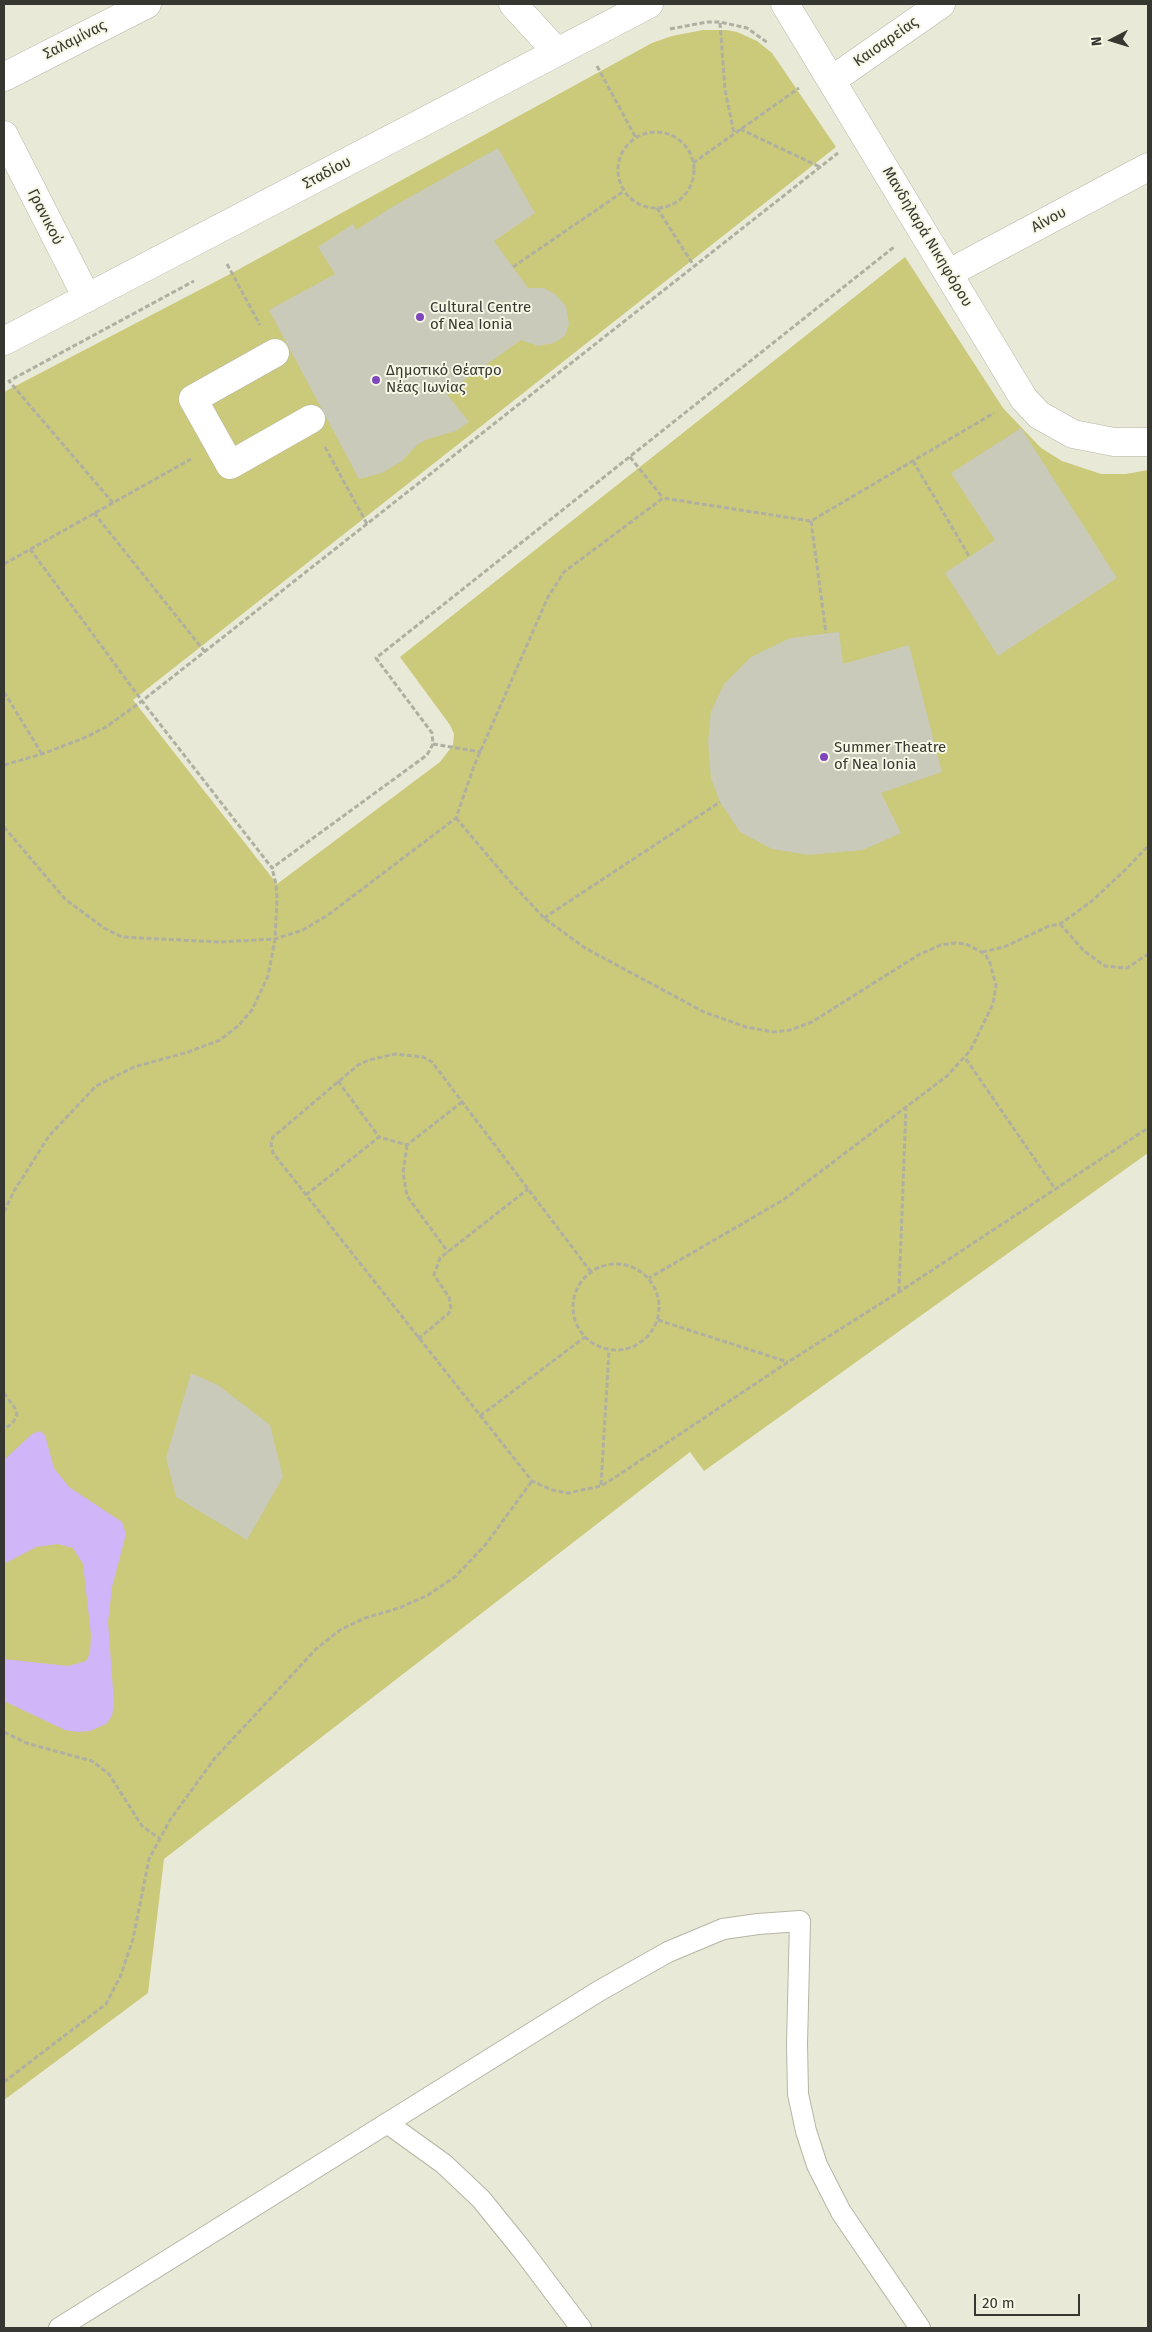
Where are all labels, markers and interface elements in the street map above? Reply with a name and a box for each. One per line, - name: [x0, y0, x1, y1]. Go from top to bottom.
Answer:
- street label: Καισαρείας: [850, 13, 922, 71]
- north arrow: [1087, 15, 1137, 65]
- street label: Σαλαμίνας: [41, 17, 109, 63]
- text: N: [1088, 36, 1105, 47]
- street label: Σταδίου: [300, 153, 354, 193]
- street label: Μανδηλαρά Νικηφόρου: [878, 164, 976, 310]
- street label: Γρανικού: [23, 186, 67, 248]
- street label: Αίνου: [1028, 203, 1070, 237]
- place label: Cultural Centre of Nea Ionia: [430, 299, 531, 334]
- marker: Cultural Centre of Nea Ionia: [414, 311, 426, 323]
- place label: Δημοτικό Θέατρο Νέας Ιωνίας: [386, 362, 502, 397]
- marker: Δημοτικό Θέατρο Νέας Ιωνίας: [370, 374, 382, 386]
- place label: Summer Theatre of Nea Ionia: [834, 739, 946, 774]
- marker: Summer Theatre of Nea Ionia: [818, 751, 830, 763]
- scale bar: [977, 2284, 1083, 2316]
- text: 20 m: [982, 2294, 1015, 2312]

